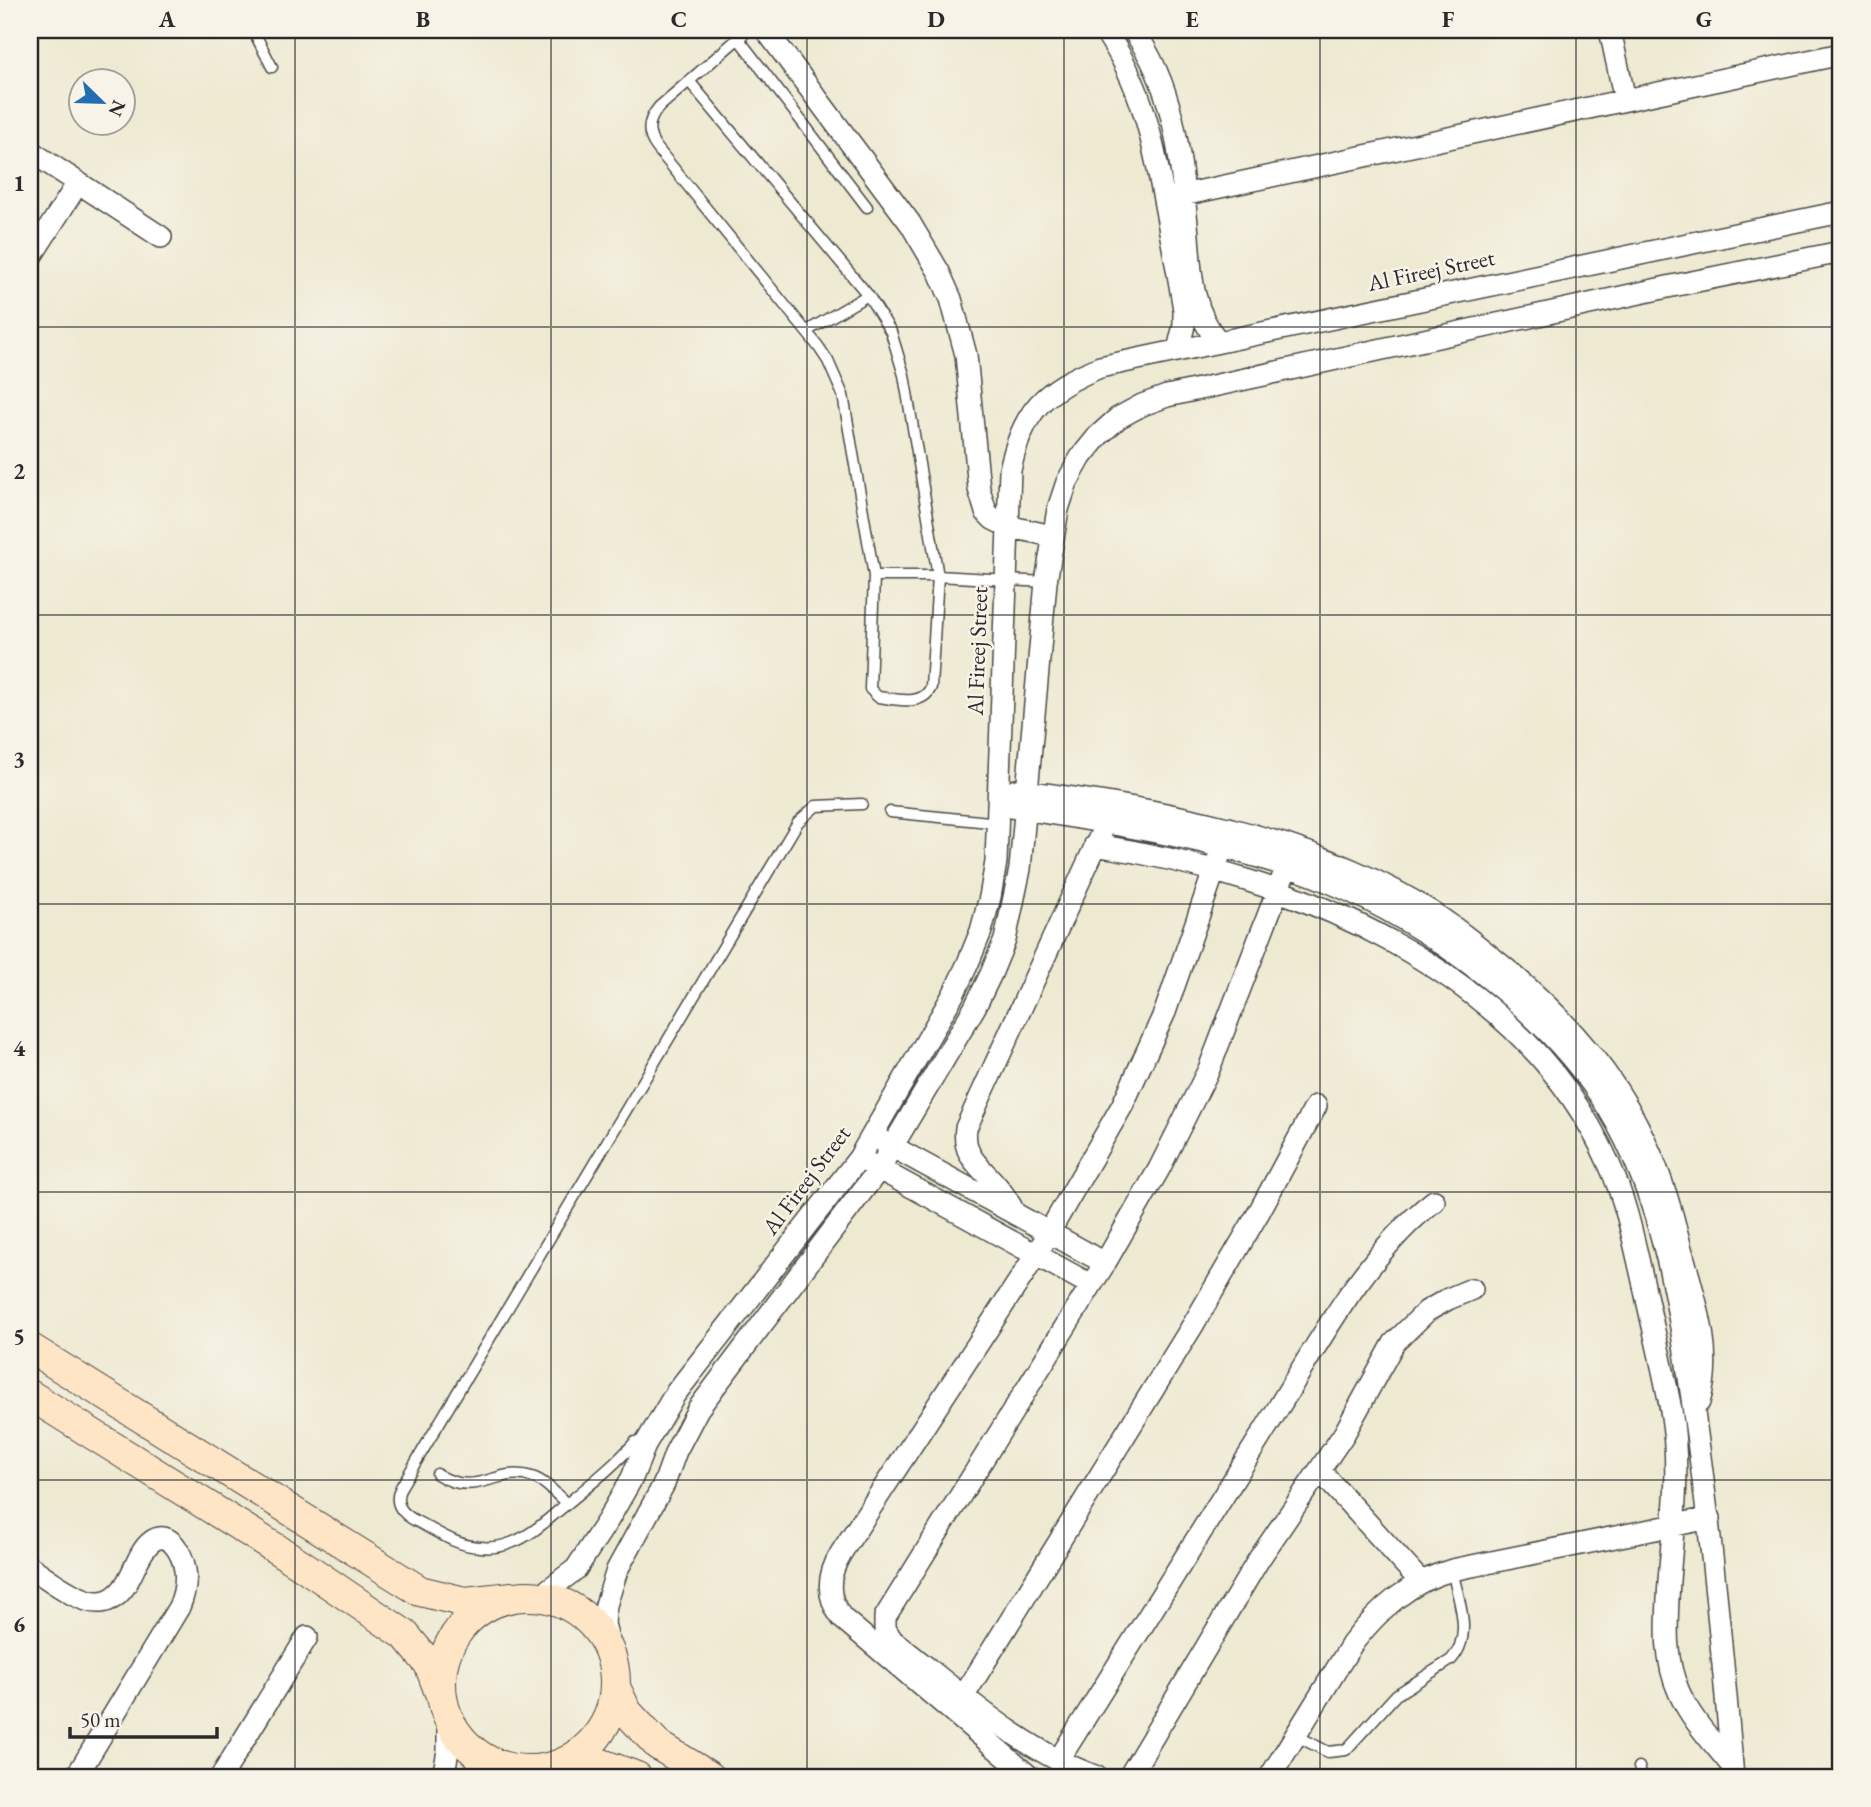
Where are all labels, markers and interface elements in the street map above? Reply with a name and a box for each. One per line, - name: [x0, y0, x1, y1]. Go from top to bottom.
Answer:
- text: A: [158, 4, 176, 34]
- text: B: [416, 4, 430, 34]
- text: C: [671, 4, 687, 34]
- text: D: [927, 4, 945, 34]
- text: E: [1185, 4, 1199, 34]
- text: F: [1442, 4, 1455, 34]
- text: G: [1696, 4, 1712, 34]
- north arrow: [66, 66, 136, 136]
- text: N: [102, 96, 132, 121]
- text: 1: [13, 168, 25, 198]
- street label: Al Fireej Street: [1364, 242, 1498, 298]
- text: 2: [13, 456, 25, 486]
- street label: Al Fireej Street: [960, 585, 994, 717]
- text: 3: [13, 744, 25, 774]
- text: 4: [13, 1033, 26, 1063]
- street label: Al Fireej Street: [755, 1119, 857, 1241]
- text: 5: [13, 1321, 25, 1351]
- text: 6: [13, 1609, 25, 1639]
- scale bar: [70, 1695, 217, 1739]
- text: 50 m: [80, 1706, 121, 1733]

